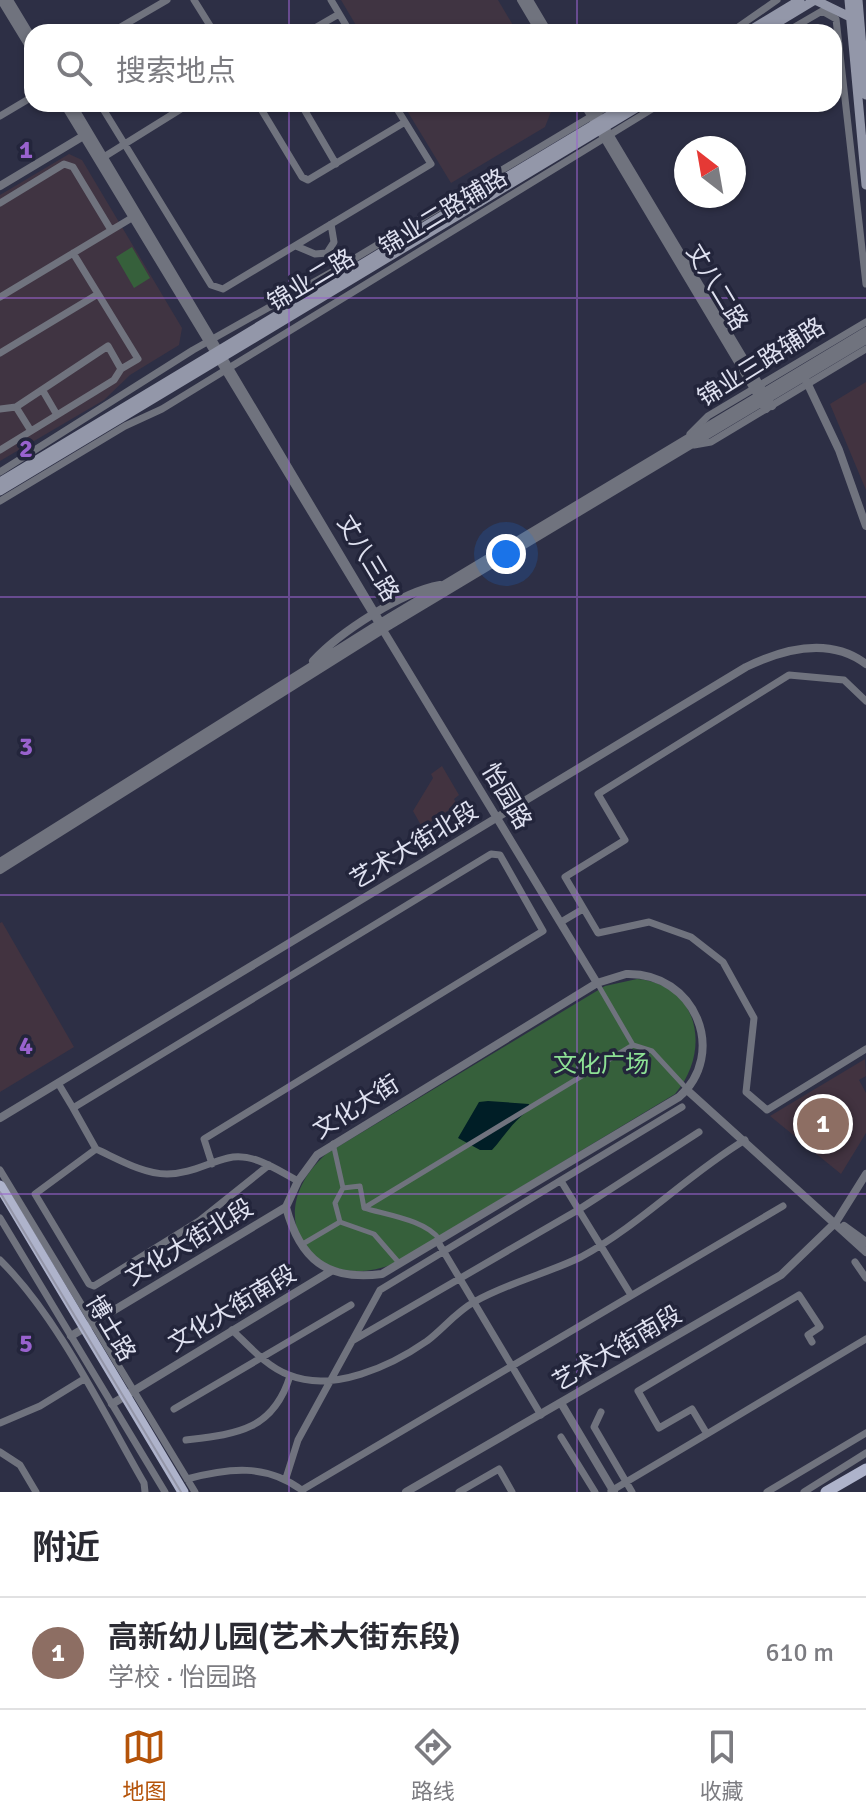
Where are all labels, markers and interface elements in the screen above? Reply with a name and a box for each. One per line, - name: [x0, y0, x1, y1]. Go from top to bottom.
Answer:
- search box: [24, 24, 842, 112]
- icon: search: [52, 46, 96, 90]
- text: 搜索地点: [116, 53, 236, 90]
- text: 1: [19, 134, 33, 166]
- north arrow: [674, 136, 746, 208]
- street label: 锦业二路辅路: [374, 162, 512, 262]
- street label: 丈八二路: [679, 238, 755, 336]
- street label: 锦业二路: [262, 242, 360, 318]
- street label: 锦业三路辅路: [692, 311, 830, 413]
- text: 2: [19, 433, 33, 465]
- street label: 丈八三路: [330, 509, 406, 607]
- your location: [486, 534, 526, 574]
- text: 3: [19, 731, 33, 763]
- street label: 怡园路: [476, 757, 538, 835]
- street label: 艺术大街北段: [345, 795, 483, 895]
- text: 4: [19, 1030, 33, 1062]
- park label: 文化广场: [553, 1049, 649, 1079]
- street label: 文化大街: [307, 1069, 405, 1145]
- pin: 1: [797, 1094, 849, 1154]
- street label: 文化大街北段: [120, 1192, 258, 1292]
- street label: 文化大街南段: [163, 1258, 301, 1358]
- street label: 博士路: [80, 1289, 142, 1367]
- street label: 艺术大街南段: [547, 1299, 687, 1397]
- text: 5: [19, 1328, 33, 1360]
- text: 附近: [32, 1527, 100, 1569]
- text: 高新幼儿园(艺术大街东段): [108, 1619, 461, 1656]
- text: 1: [51, 1637, 65, 1669]
- text: 610 m: [765, 1637, 834, 1669]
- text: 学校 · 怡园路: [108, 1662, 257, 1694]
- tab: 地图: [122, 1725, 166, 1805]
- tab: 路线: [411, 1725, 455, 1805]
- tab: 收藏: [700, 1725, 744, 1805]

